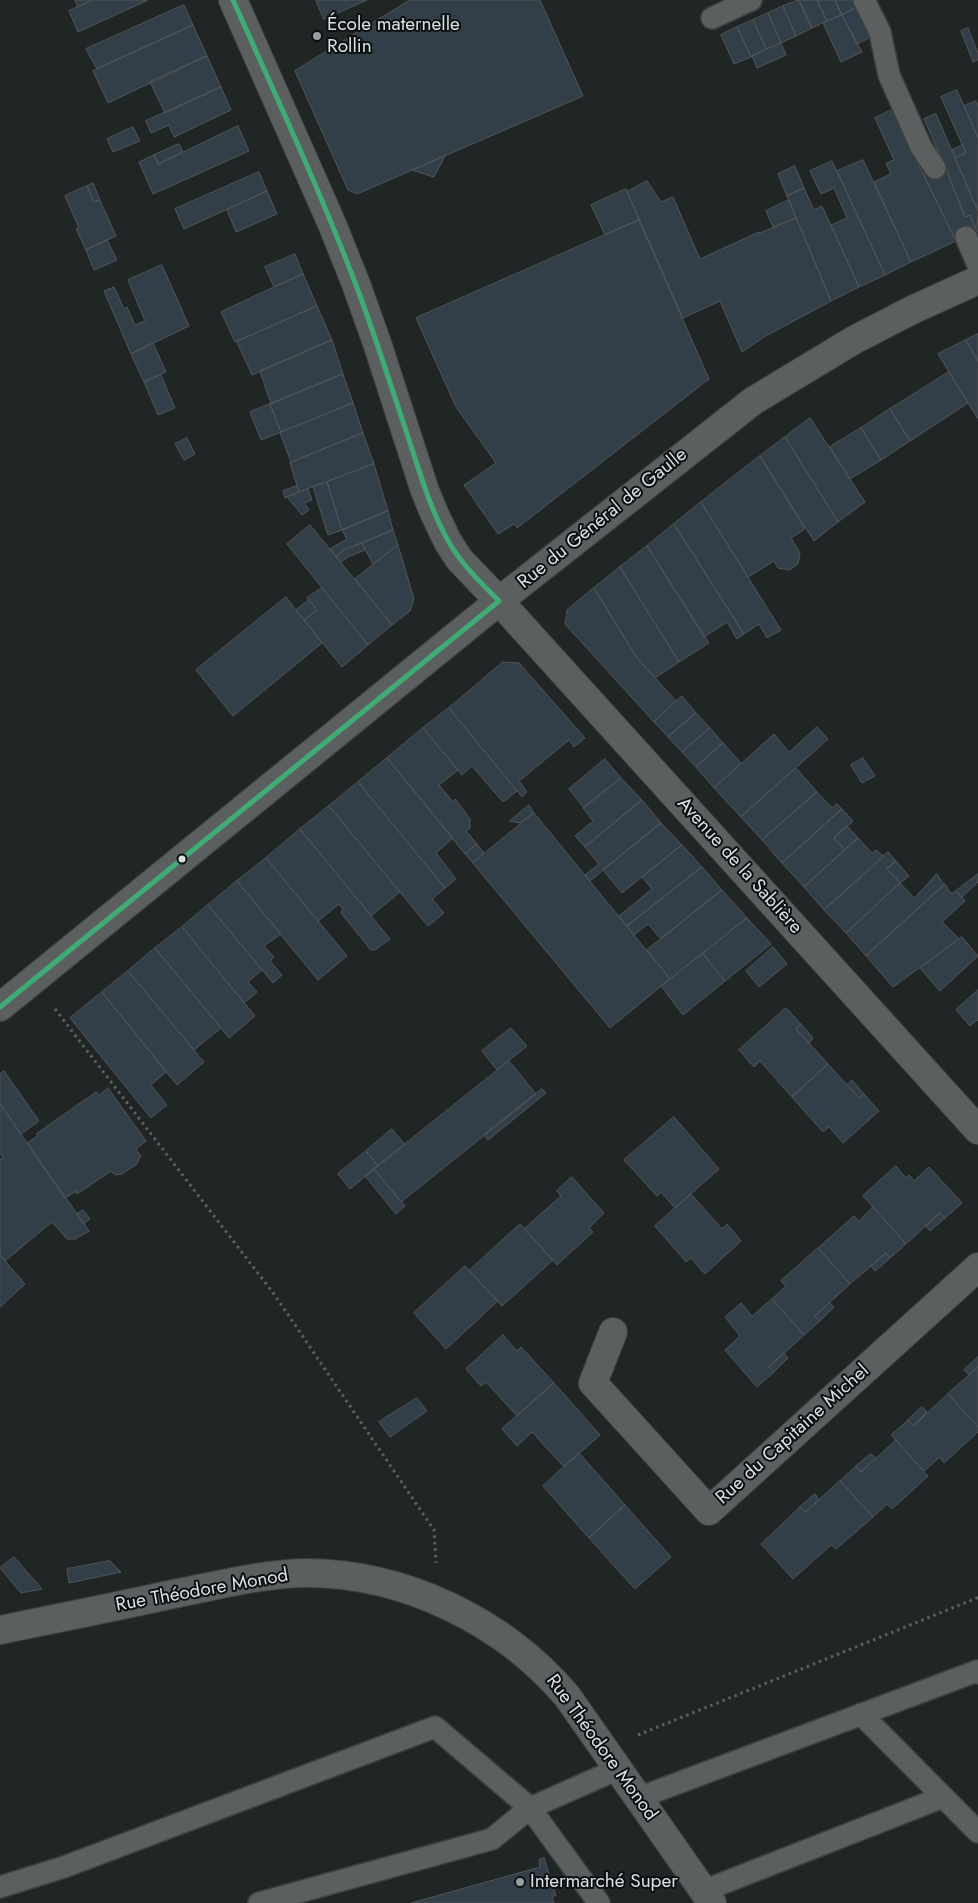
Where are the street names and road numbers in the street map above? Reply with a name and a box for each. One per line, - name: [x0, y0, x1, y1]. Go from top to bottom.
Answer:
- street label: Rue du Général de Gaulle: [514, 444, 692, 594]
- street label: Avenue de la Sablière: [672, 793, 806, 939]
- street label: Rue du Capitaine Michel: [712, 1360, 874, 1510]
- street label: Rue Théodore Monod: [114, 1565, 290, 1617]
- street label: Rue Théodore Monod: [540, 1671, 662, 1825]

